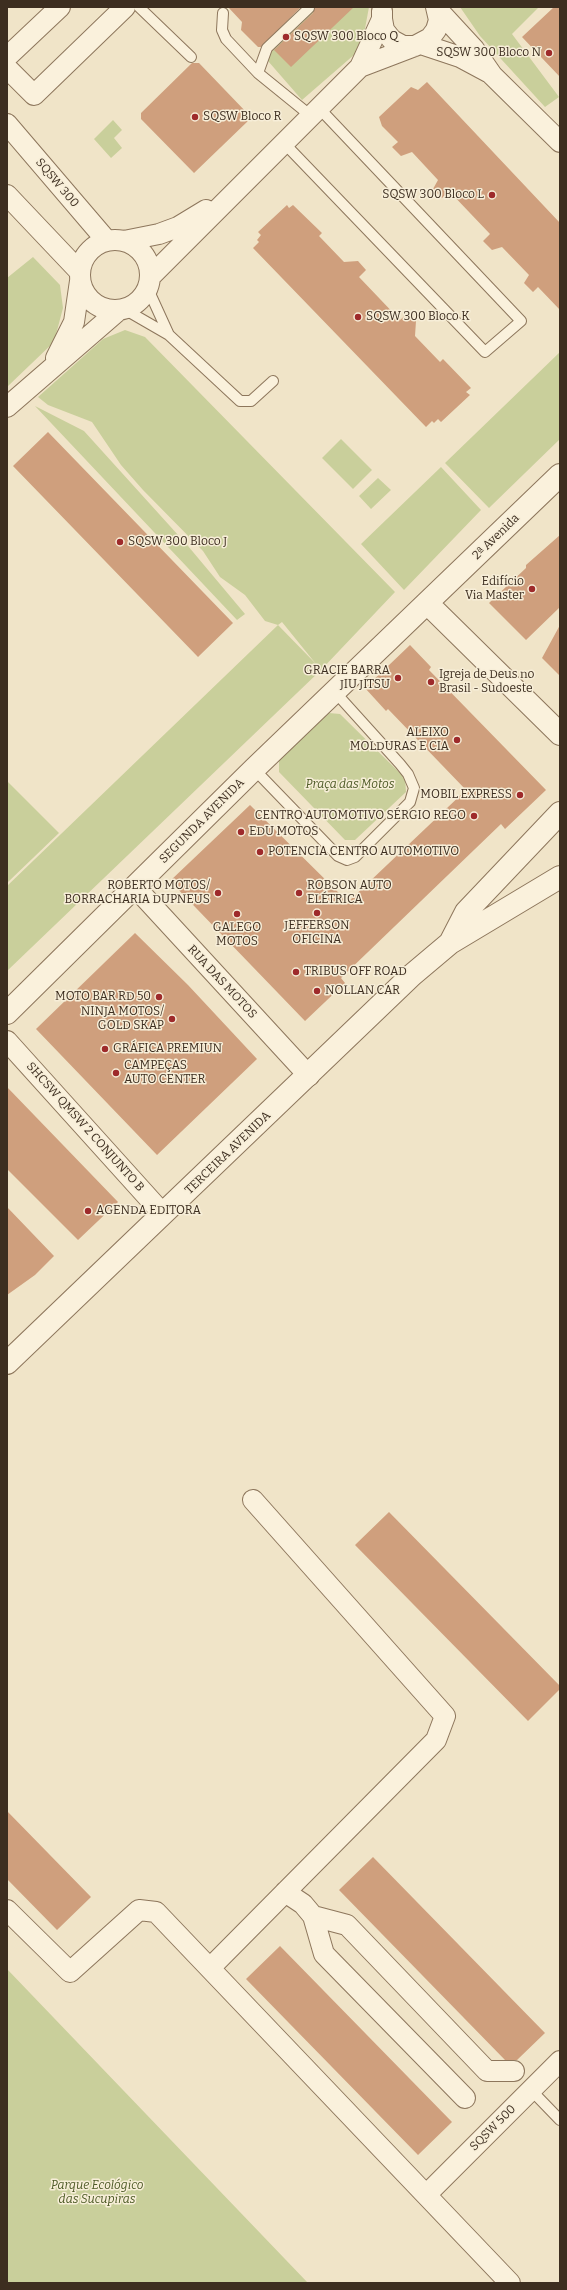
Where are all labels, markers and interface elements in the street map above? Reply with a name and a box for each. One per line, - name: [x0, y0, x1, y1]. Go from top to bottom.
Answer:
- place label: SQSW 300 Bloco Q: [294, 30, 398, 44]
- marker: SQSW 300 Bloco Q: [281, 32, 291, 42]
- place label: SQSW 300 Bloco N: [436, 46, 541, 60]
- marker: SQSW 300 Bloco N: [544, 48, 554, 58]
- place label: SQSW Bloco R: [203, 110, 281, 124]
- marker: SQSW Bloco R: [190, 112, 200, 122]
- street label: SQSW 300: [32, 156, 82, 210]
- place label: SQSW 300 Bloco L: [382, 188, 484, 202]
- marker: SQSW 300 Bloco L: [487, 190, 497, 200]
- place label: SQSW 300 Bloco K: [366, 310, 470, 324]
- marker: SQSW 300 Bloco K: [353, 312, 363, 322]
- street label: 2ª Avenida: [470, 511, 522, 563]
- place label: SQSW 300 Bloco J: [128, 535, 227, 549]
- marker: SQSW 300 Bloco J: [115, 537, 125, 547]
- place label: Edifício Via Master: [465, 575, 524, 603]
- marker: Edifício Via Master: [527, 584, 537, 594]
- place label: GRACIE BARRA JIU JITSU: [304, 664, 390, 692]
- place label: Igreja de Deus no Brasil - Sudoeste: [439, 668, 534, 696]
- marker: GRACIE BARRA JIU JITSU: [393, 673, 403, 683]
- marker: Igreja de Deus no Brasil - Sudoeste: [426, 677, 436, 687]
- place label: ALEIXO MOLDURAS E CIA: [350, 726, 449, 754]
- marker: ALEIXO MOLDURAS E CIA: [452, 735, 462, 745]
- street label: SEGUNDA AVENIDA: [157, 776, 247, 866]
- park label: Praça das Motos: [306, 778, 394, 792]
- place label: MOBIL EXPRESS: [420, 788, 512, 802]
- marker: MOBIL EXPRESS: [515, 790, 525, 800]
- place label: CENTRO AUTOMOTIVO SÉRGIO REGO: [255, 809, 466, 823]
- marker: CENTRO AUTOMOTIVO SÉRGIO REGO: [469, 811, 479, 821]
- place label: EDU MOTOS: [249, 825, 318, 839]
- marker: EDU MOTOS: [236, 827, 246, 837]
- place label: POTENCIA CENTRO AUTOMOTIVO: [268, 845, 459, 859]
- marker: POTENCIA CENTRO AUTOMOTIVO: [255, 847, 265, 857]
- place label: ROBERTO MOTOS/ BORRACHARIA DUPNEUS: [64, 879, 210, 907]
- place label: ROBSON AUTO ELÉTRICA: [307, 879, 392, 907]
- marker: ROBERTO MOTOS/ BORRACHARIA DUPNEUS: [213, 888, 223, 898]
- marker: ROBSON AUTO ELÉTRICA: [294, 888, 304, 898]
- marker: JEFFERSON OFICINA: [312, 908, 322, 918]
- marker: GALEGO MOTOS: [232, 909, 242, 919]
- place label: JEFFERSON OFICINA: [284, 919, 350, 947]
- place label: GALEGO MOTOS: [213, 921, 261, 949]
- street label: RUA DAS MOTOS: [184, 942, 260, 1022]
- place label: TRIBUS OFF ROAD: [304, 965, 407, 979]
- marker: TRIBUS OFF ROAD: [291, 967, 301, 977]
- place label: NOLLAN CAR: [325, 984, 400, 998]
- marker: NOLLAN CAR: [312, 986, 322, 996]
- place label: MOTO BAR RD 50: [55, 990, 151, 1004]
- marker: MOTO BAR RD 50: [154, 992, 164, 1002]
- place label: NINJA MOTOS/ GOLD SKAP: [81, 1005, 164, 1033]
- marker: NINJA MOTOS/ GOLD SKAP: [167, 1014, 177, 1024]
- place label: GRÁFICA PREMIUN: [113, 1042, 222, 1056]
- marker: GRÁFICA PREMIUN: [100, 1044, 110, 1054]
- street label: SHCSW QMSW 2 CONJUNTO B: [23, 1059, 147, 1195]
- place label: CAMPEÇAS AUTO CENTER: [124, 1059, 205, 1087]
- marker: CAMPEÇAS AUTO CENTER: [111, 1068, 121, 1078]
- street label: TERCEIRA AVENIDA: [182, 1108, 274, 1198]
- place label: AGENDA EDITORA: [96, 1204, 201, 1218]
- marker: AGENDA EDITORA: [83, 1206, 93, 1216]
- street label: SQSW 500: [467, 2102, 519, 2154]
- park label: Parque Ecológico das Sucupiras: [51, 2179, 143, 2207]

